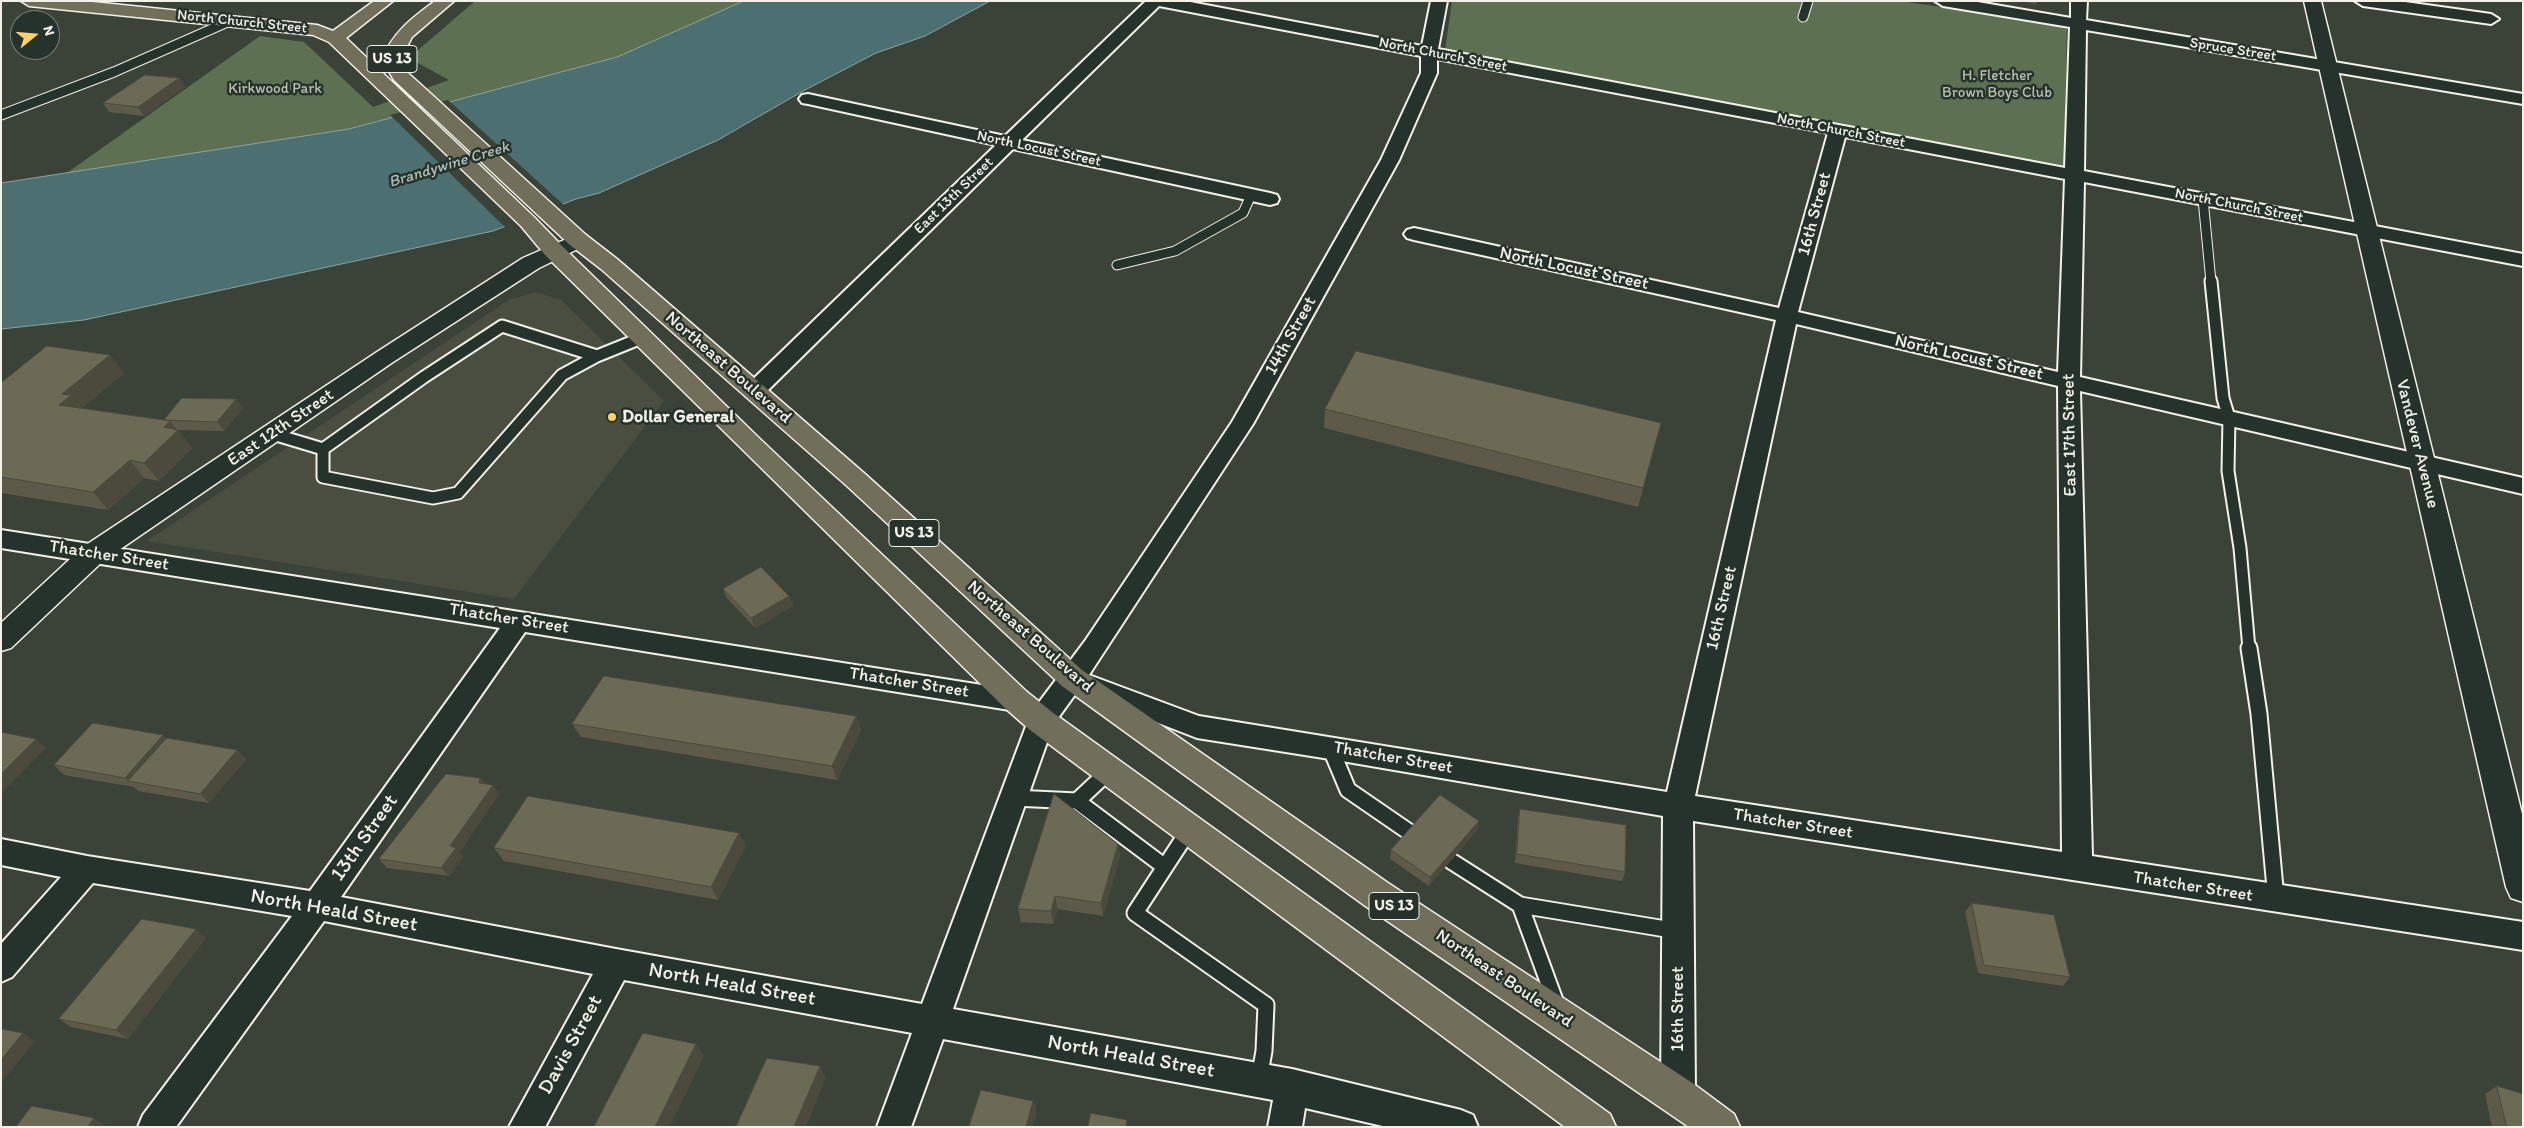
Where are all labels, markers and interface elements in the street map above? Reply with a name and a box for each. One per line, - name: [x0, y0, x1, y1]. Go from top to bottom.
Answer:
- street label: North Church Street: [176, 6, 308, 38]
- north arrow: [10, 10, 60, 60]
- text: N: [39, 24, 58, 38]
- street label: North Church Street: [1377, 34, 1509, 76]
- street label: Spruce Street: [2188, 34, 2278, 66]
- road number: US 13: [367, 46, 417, 72]
- park label: H. Fletcher Brown Boys Club: [1942, 67, 2052, 102]
- park label: Kirkwood Park: [228, 80, 322, 98]
- street label: North Church Street: [1775, 110, 1907, 152]
- street label: North Locust Street: [975, 127, 1103, 171]
- water label: Brandywine Creek: [386, 138, 512, 192]
- street label: East 13th Street: [911, 154, 997, 238]
- street label: 16th Street: [1794, 170, 1836, 258]
- street label: North Church Street: [2173, 185, 2305, 227]
- street label: North Locust Street: [1497, 243, 1651, 295]
- street label: 14th Street: [1261, 293, 1321, 379]
- street label: Northeast Boulevard: [660, 307, 796, 429]
- street label: North Locust Street: [1893, 330, 2045, 386]
- street label: East 17th Street: [2058, 373, 2082, 497]
- street label: Vandever Avenue: [2391, 377, 2443, 511]
- street label: East 12th Street: [224, 385, 338, 471]
- place label: Dollar General: [622, 406, 734, 428]
- marker: Dollar General: [606, 411, 618, 423]
- road number: US 13: [889, 520, 939, 546]
- street label: Thatcher Street: [48, 536, 170, 576]
- street label: 16th Street: [1702, 564, 1742, 652]
- street label: Northeast Boulevard: [962, 576, 1098, 698]
- street label: Thatcher Street: [448, 599, 570, 639]
- street label: Thatcher Street: [848, 663, 970, 703]
- street label: Thatcher Street: [1332, 737, 1454, 779]
- street label: 13th Street: [326, 790, 404, 886]
- street label: Thatcher Street: [1732, 804, 1854, 844]
- street label: Thatcher Street: [2132, 867, 2254, 907]
- street label: North Heald Street: [248, 884, 420, 938]
- road number: US 13: [1369, 892, 1419, 919]
- street label: Northeast Boulevard: [1431, 925, 1577, 1033]
- street label: North Heald Street: [646, 958, 818, 1012]
- street label: 16th Street: [1667, 966, 1689, 1052]
- street label: Davis Street: [533, 991, 609, 1099]
- street label: North Heald Street: [1045, 1030, 1217, 1084]

